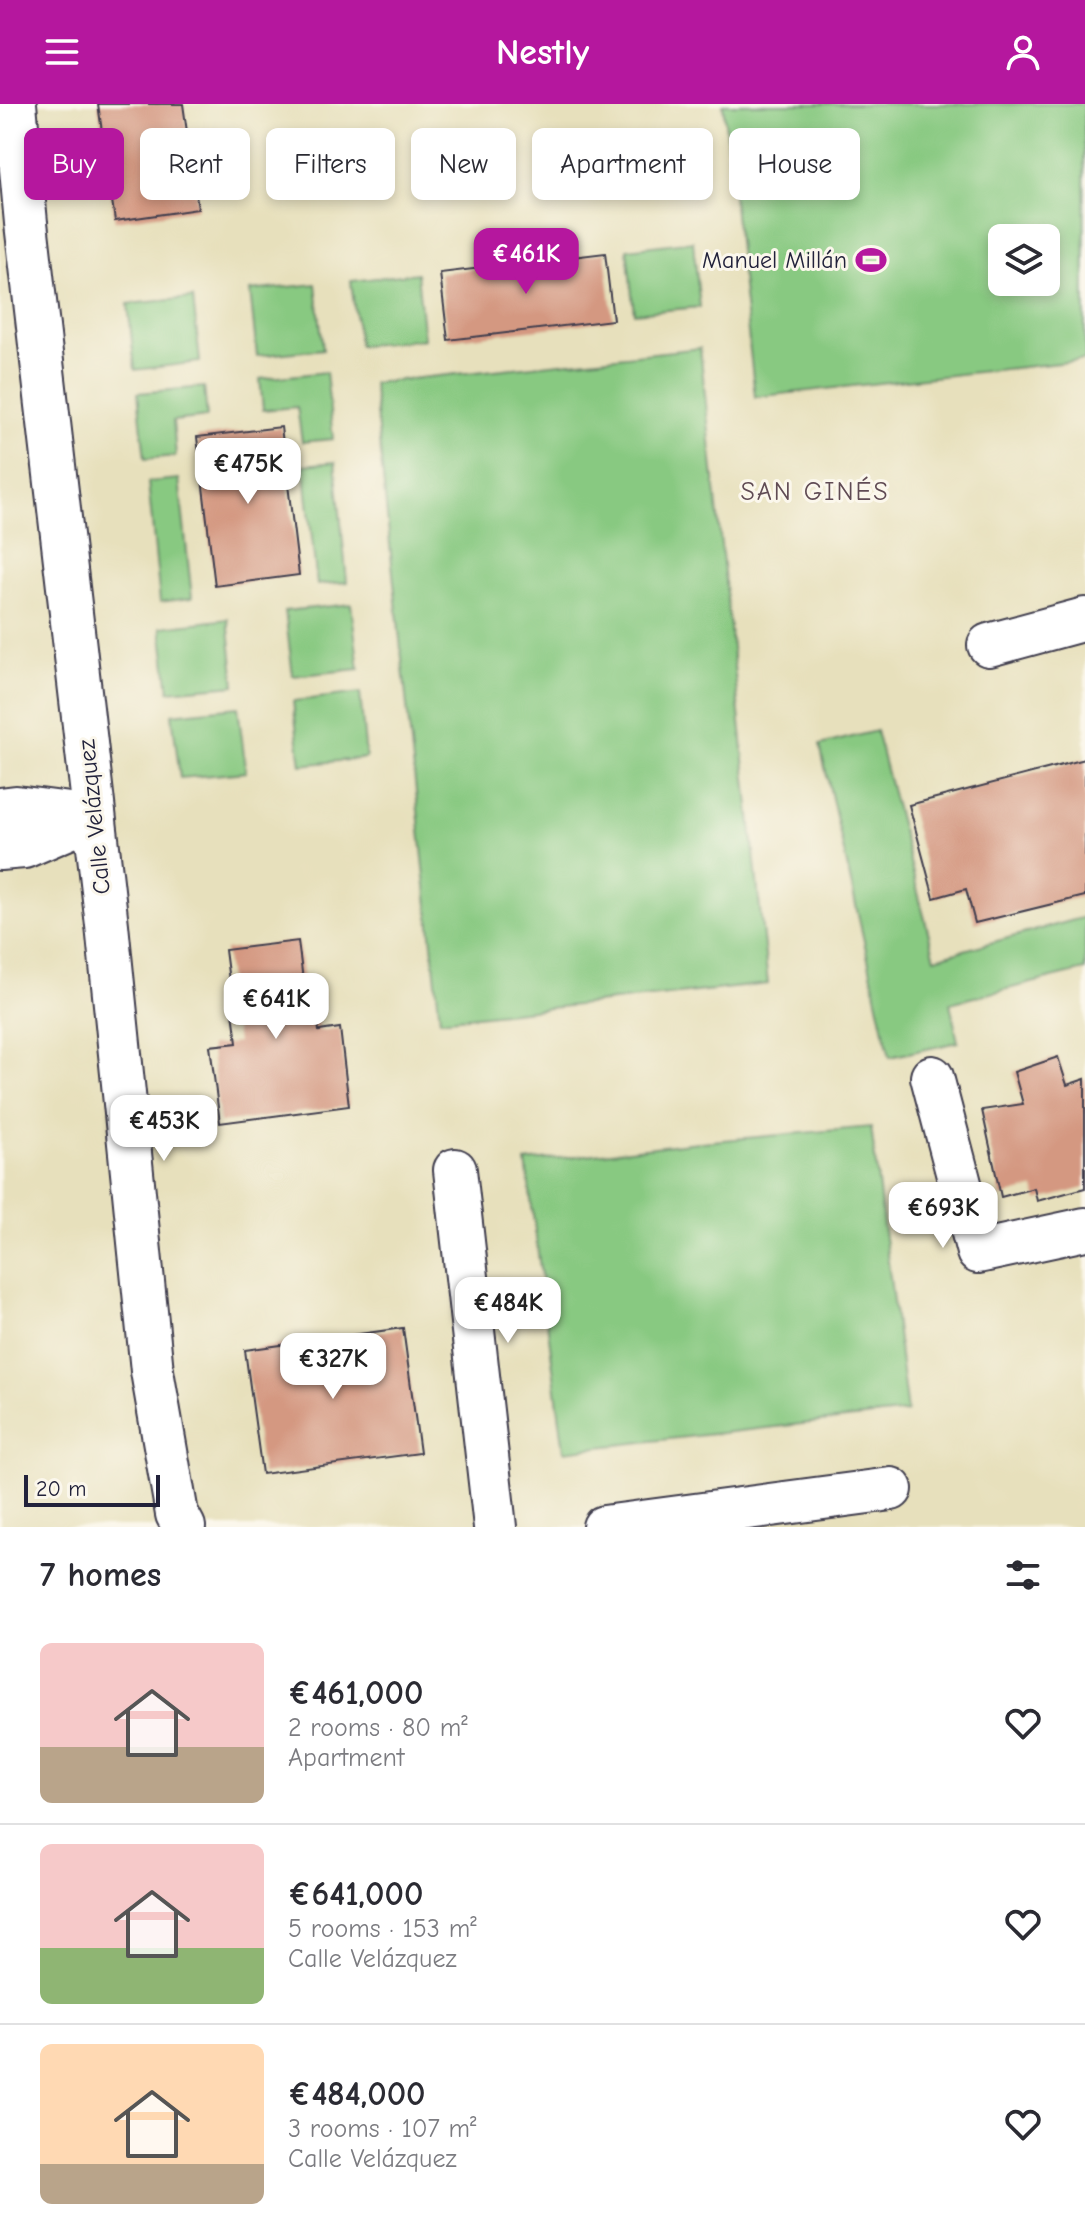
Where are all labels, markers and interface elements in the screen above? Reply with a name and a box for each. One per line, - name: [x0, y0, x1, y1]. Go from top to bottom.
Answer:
- icon: menu: [40, 30, 84, 74]
- icon: person: [1001, 30, 1045, 74]
- text: Nestly: [496, 32, 589, 73]
- chip: Buy: [24, 128, 124, 200]
- chip: Rent: [140, 128, 250, 200]
- chip: Filters: [266, 128, 395, 200]
- chip: New: [411, 128, 516, 200]
- chip: Apartment: [532, 128, 713, 200]
- chip: House: [729, 128, 860, 200]
- map controls: [988, 224, 1060, 296]
- button: layers: [988, 224, 1060, 296]
- pin: €461K: [470, 228, 582, 296]
- text: €461K: [492, 239, 560, 269]
- sports icon: Manuel Millán: [854, 243, 888, 277]
- place label: Manuel Millán: [702, 246, 847, 274]
- pin: €475K: [192, 438, 304, 506]
- text: €475K: [213, 449, 283, 479]
- district label: SAN GINÉS: [740, 476, 890, 507]
- street label: Calle Velázquez: [72, 738, 116, 896]
- pin: €641K: [220, 973, 332, 1041]
- text: €641K: [242, 984, 310, 1014]
- pin: €453K: [108, 1095, 220, 1163]
- text: €453K: [128, 1106, 200, 1136]
- pin: €693K: [887, 1182, 999, 1250]
- text: €693K: [907, 1193, 979, 1223]
- pin: €484K: [452, 1277, 564, 1345]
- text: €484K: [473, 1288, 543, 1318]
- pin: €327K: [277, 1333, 389, 1401]
- text: €327K: [298, 1344, 368, 1374]
- scale bar: [24, 1471, 160, 1507]
- text: 20 m: [36, 1476, 86, 1502]
- icon: filters: [1001, 1553, 1045, 1597]
- text: 7 homes: [40, 1555, 161, 1595]
- text: €461,000: [288, 1673, 423, 1713]
- icon: home: [104, 1675, 200, 1771]
- icon: heart: [1001, 1701, 1045, 1745]
- text: 2 rooms · 80 m²: [288, 1713, 468, 1743]
- text: Apartment: [288, 1743, 404, 1773]
- text: €641,000: [288, 1874, 423, 1914]
- icon: home: [104, 1876, 200, 1972]
- icon: heart: [1001, 1902, 1045, 1946]
- text: 5 rooms · 153 m²: [288, 1914, 477, 1944]
- text: Calle Velázquez: [288, 1944, 457, 1974]
- text: €484,000: [288, 2074, 426, 2114]
- icon: home: [104, 2076, 200, 2172]
- icon: heart: [1001, 2102, 1045, 2146]
- text: 3 rooms · 107 m²: [288, 2114, 477, 2144]
- text: Calle Velázquez: [288, 2144, 457, 2174]

